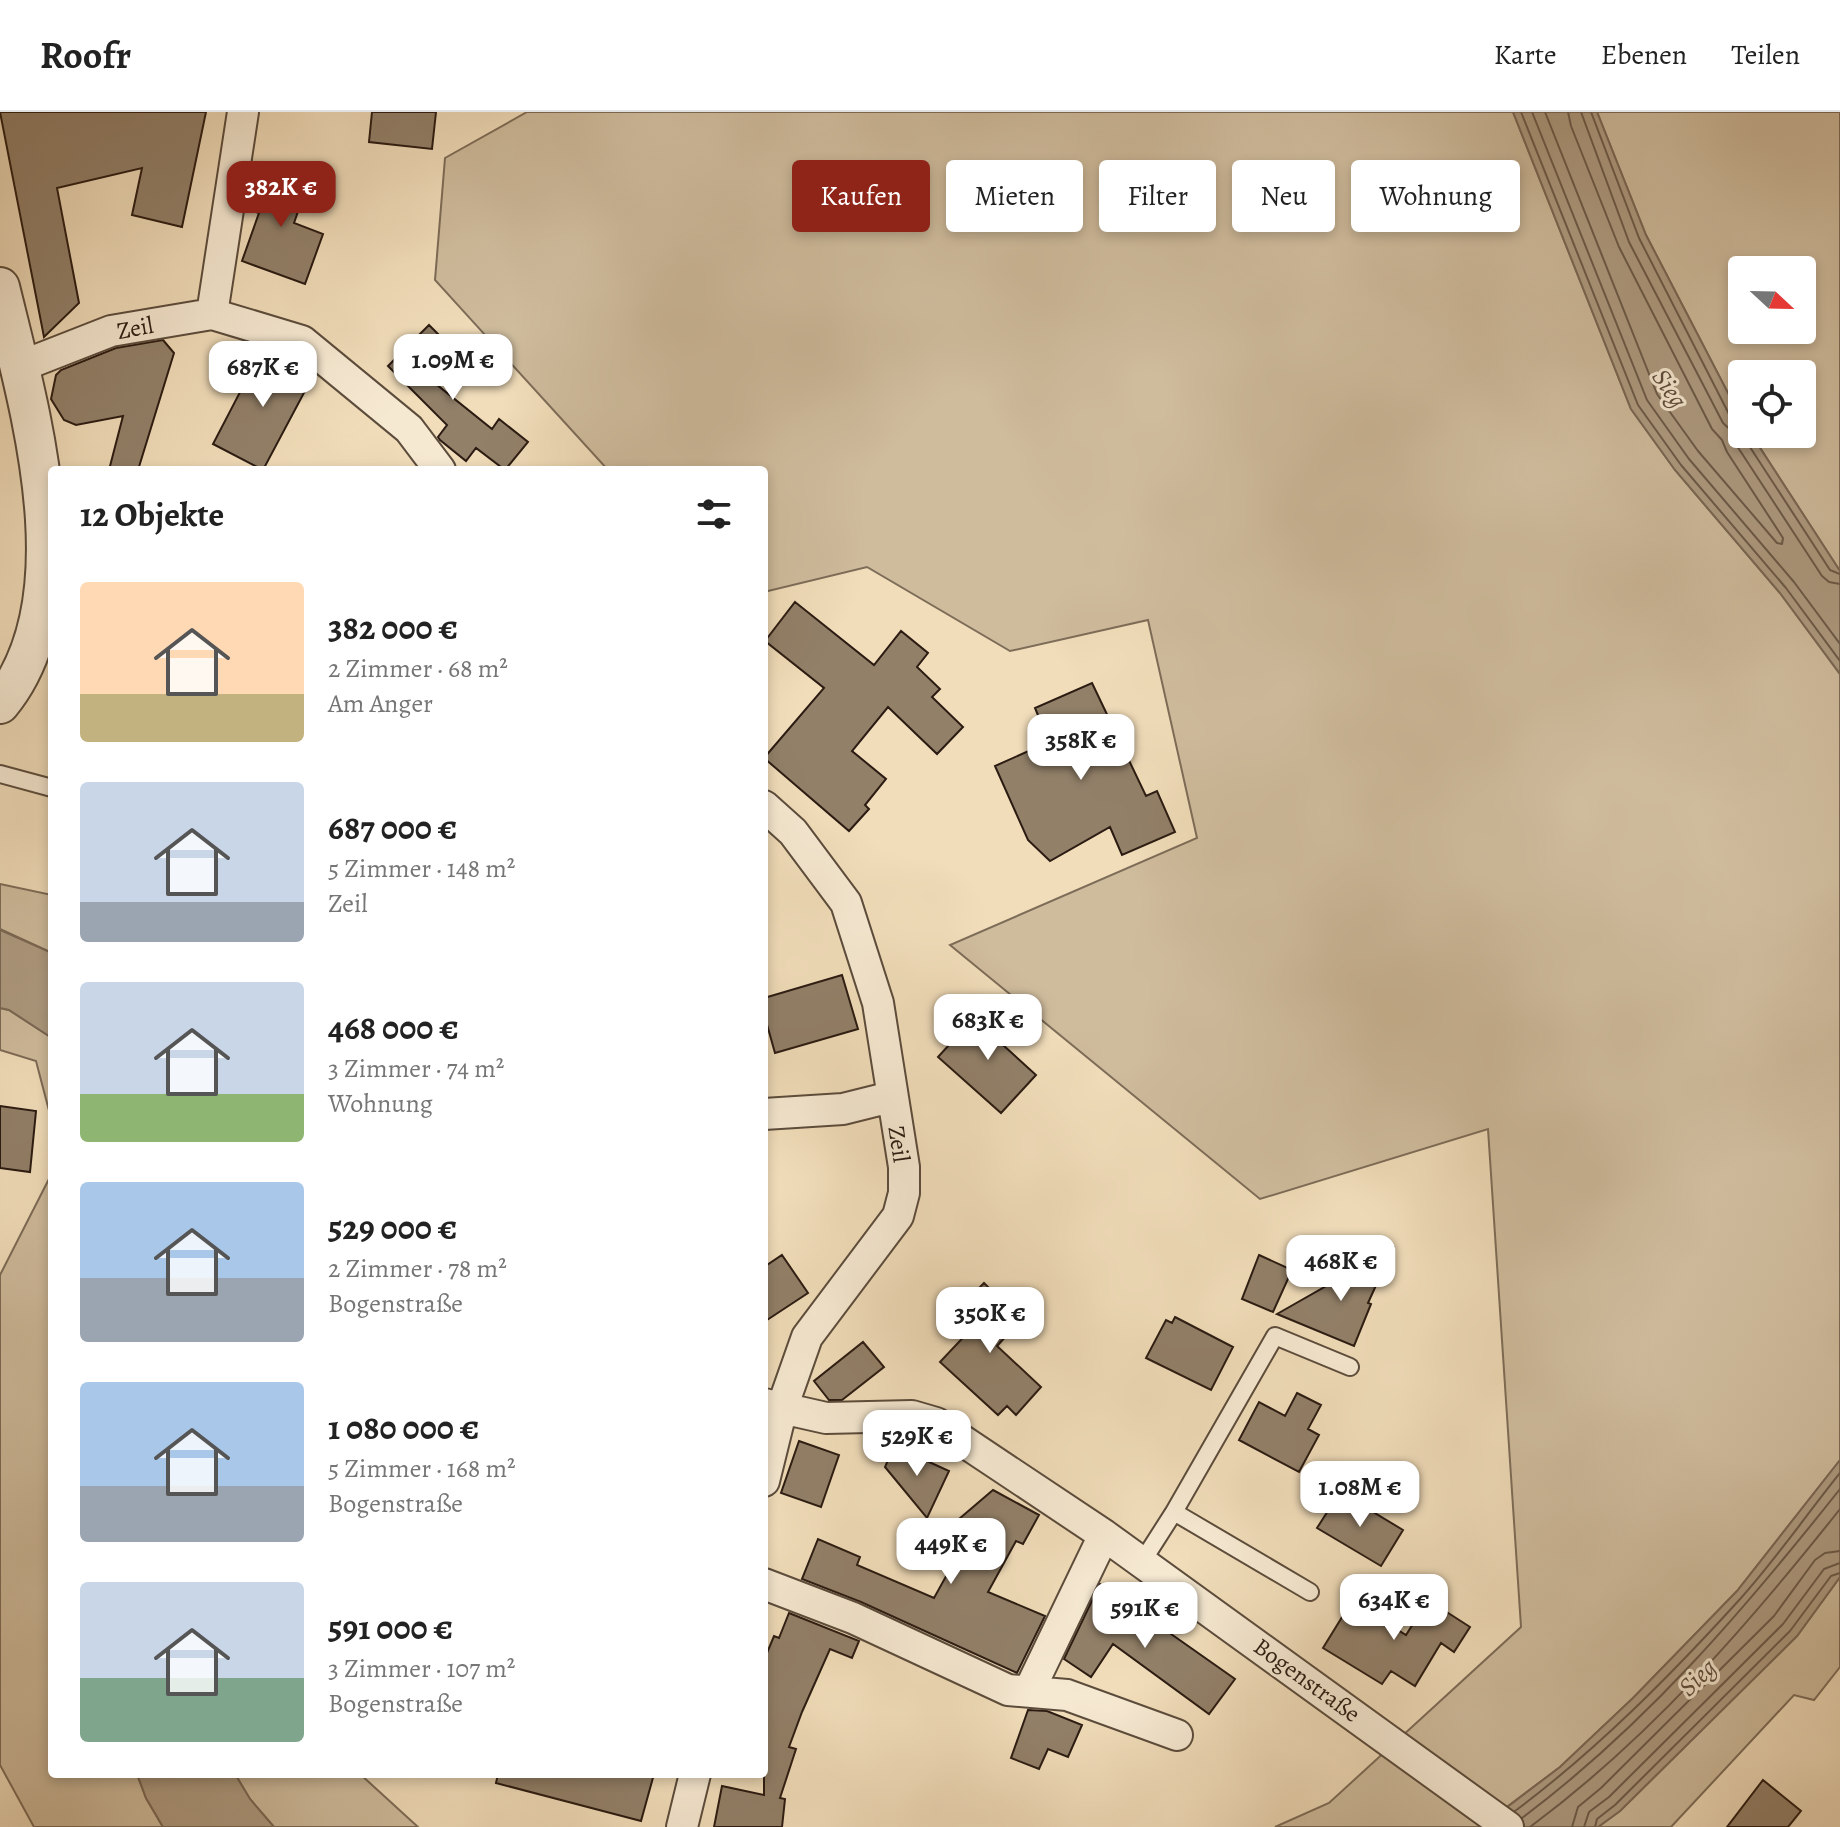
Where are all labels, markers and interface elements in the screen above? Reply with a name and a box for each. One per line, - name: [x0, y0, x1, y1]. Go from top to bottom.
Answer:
- text: Roofr: [40, 29, 131, 81]
- text: Karte: [1494, 36, 1557, 74]
- text: Ebenen: [1601, 36, 1687, 74]
- text: Teilen: [1731, 36, 1800, 74]
- chip: Kaufen: [792, 160, 930, 232]
- chip: Mieten: [946, 160, 1083, 232]
- chip: Filter: [1099, 160, 1216, 232]
- chip: Neu: [1232, 160, 1335, 232]
- chip: Wohnung: [1351, 160, 1520, 232]
- pin: 382K €: [216, 161, 346, 229]
- text: 382K €: [245, 169, 317, 204]
- north arrow: [1728, 256, 1816, 344]
- map controls: [1728, 256, 1816, 448]
- street label: Zeil: [114, 309, 156, 347]
- pin: 1.09M €: [379, 334, 527, 402]
- pin: 687K €: [198, 341, 328, 409]
- text: 1.09M €: [412, 342, 494, 377]
- text: 687K €: [227, 349, 299, 384]
- button: locate: [1728, 360, 1816, 448]
- water label: Sieg: [1644, 362, 1696, 415]
- text: 12 Objekte: [80, 491, 224, 538]
- icon: filters: [692, 492, 736, 536]
- text: 382 000 €: [328, 604, 458, 651]
- icon: home: [144, 614, 240, 710]
- text: 2 Zimmer · 68 m²: [328, 651, 508, 686]
- text: Am Anger: [328, 686, 433, 721]
- pin: 358K €: [1016, 714, 1146, 782]
- text: 358K €: [1045, 722, 1117, 757]
- text: 687 000 €: [328, 804, 457, 851]
- icon: home: [144, 814, 240, 910]
- text: 5 Zimmer · 148 m²: [328, 851, 515, 886]
- text: Zeil: [328, 886, 368, 921]
- pin: 683K €: [923, 994, 1053, 1062]
- text: 683K €: [952, 1002, 1024, 1037]
- text: 468 000 €: [328, 1004, 459, 1051]
- icon: home: [144, 1014, 240, 1110]
- text: 3 Zimmer · 74 m²: [328, 1051, 504, 1086]
- text: Wohnung: [328, 1086, 433, 1121]
- street label: Zeil: [880, 1123, 918, 1165]
- text: 529 000 €: [328, 1204, 457, 1251]
- icon: home: [144, 1214, 240, 1310]
- pin: 468K €: [1276, 1235, 1406, 1303]
- text: 468K €: [1304, 1243, 1378, 1278]
- text: 2 Zimmer · 78 m²: [328, 1251, 507, 1286]
- text: Bogenstraße: [328, 1286, 463, 1321]
- pin: 350K €: [925, 1287, 1055, 1355]
- text: 350K €: [954, 1295, 1026, 1330]
- text: 1 080 000 €: [328, 1404, 479, 1451]
- pin: 529K €: [852, 1410, 982, 1478]
- icon: home: [144, 1414, 240, 1510]
- text: 529K €: [881, 1418, 953, 1453]
- text: 5 Zimmer · 168 m²: [328, 1451, 516, 1486]
- pin: 1.08M €: [1286, 1461, 1434, 1529]
- text: 1.08M €: [1318, 1469, 1402, 1504]
- text: Bogenstraße: [328, 1486, 463, 1521]
- pin: 449K €: [886, 1518, 1016, 1586]
- text: 449K €: [914, 1526, 988, 1561]
- pin: 634K €: [1329, 1574, 1459, 1642]
- pin: 591K €: [1080, 1582, 1210, 1650]
- text: 634K €: [1358, 1582, 1430, 1617]
- text: 591K €: [1111, 1590, 1179, 1625]
- text: 591 000 €: [328, 1604, 453, 1651]
- icon: home: [144, 1614, 240, 1710]
- street label: Bogenstraße: [1247, 1630, 1367, 1730]
- water label: Sieg: [1671, 1650, 1724, 1704]
- text: 3 Zimmer · 107 m²: [328, 1651, 515, 1686]
- text: Bogenstraße: [328, 1686, 463, 1721]

